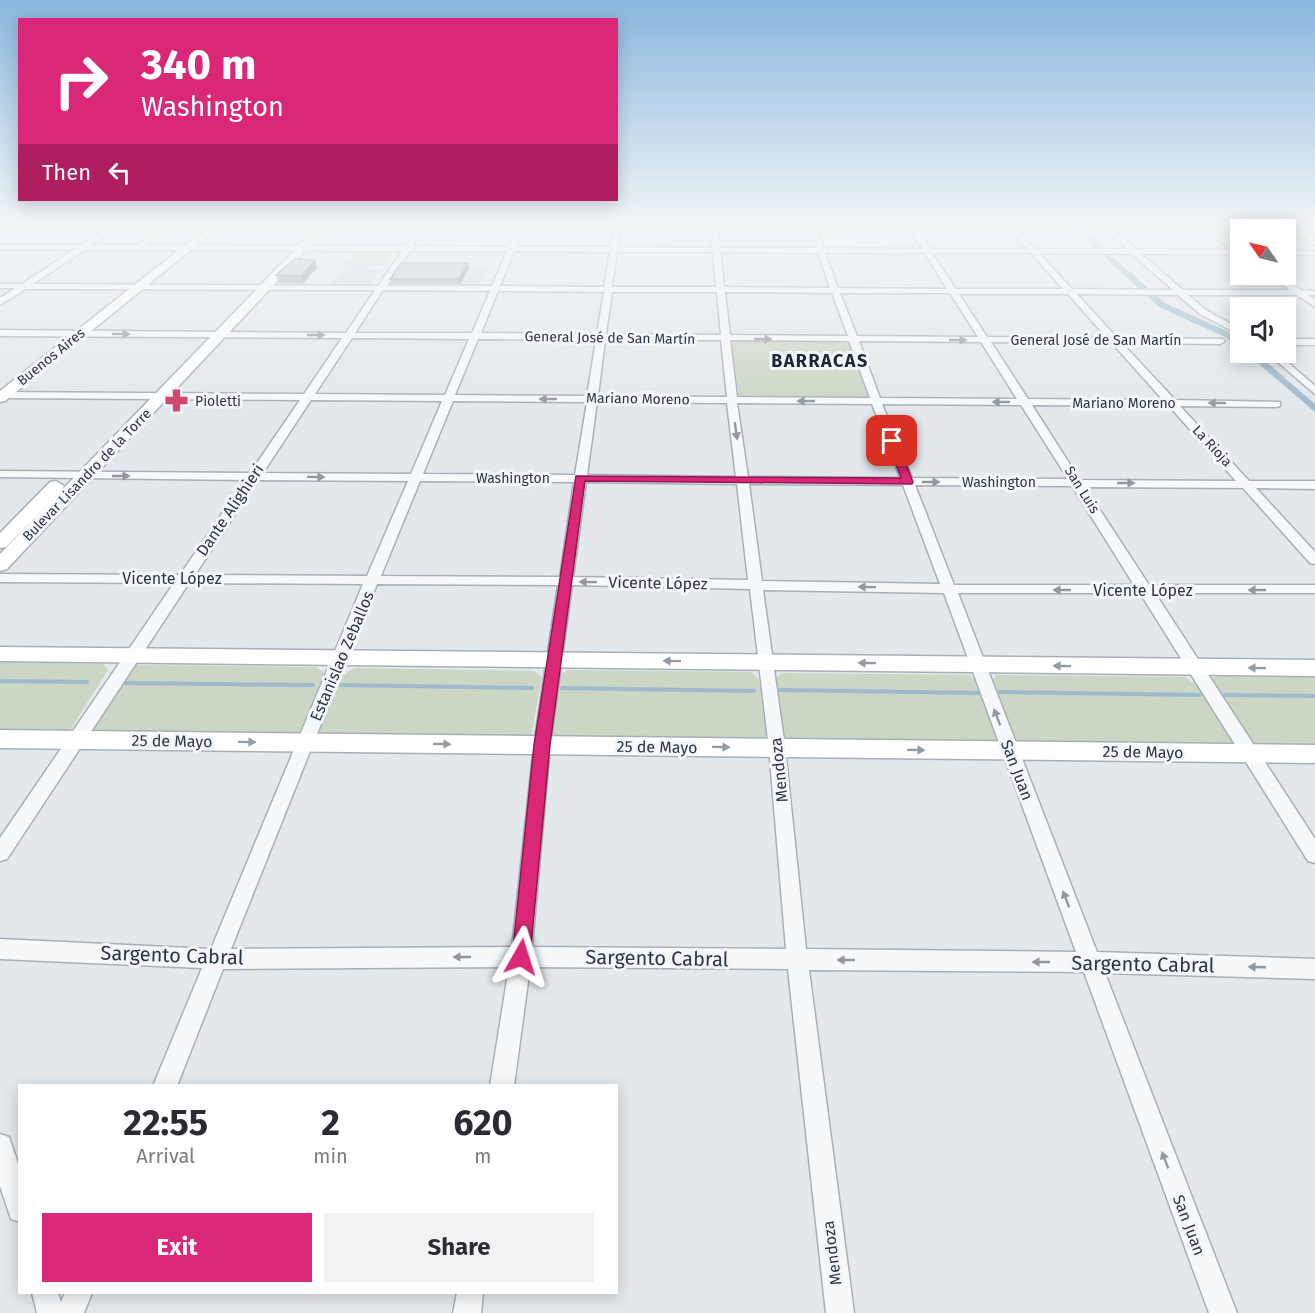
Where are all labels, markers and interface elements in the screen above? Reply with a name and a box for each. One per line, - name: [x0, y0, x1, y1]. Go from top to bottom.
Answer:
- text: 340 m: [141, 40, 257, 90]
- icon: right: [42, 42, 120, 120]
- text: Washington: [141, 91, 284, 123]
- icon: left: [103, 156, 136, 189]
- text: Then: [42, 159, 91, 186]
- north arrow: [1230, 219, 1296, 285]
- map controls: [1230, 219, 1296, 363]
- button: sound: [1230, 297, 1296, 363]
- street label: Buenos Aires: [14, 324, 89, 389]
- street label: General José de San Martín: [524, 328, 696, 348]
- one-way arrow: [112, 329, 131, 339]
- one-way arrow: [307, 330, 326, 340]
- street label: General José de San Martín: [1011, 332, 1181, 349]
- one-way arrow: [754, 334, 773, 344]
- one-way arrow: [949, 335, 968, 345]
- district label: BARRACAS: [771, 350, 869, 372]
- pharmacy icon: Pioletti: [164, 388, 190, 414]
- street label: Mariano Moreno: [586, 390, 690, 408]
- place label: Pioletti: [195, 393, 241, 410]
- one-way arrow: [539, 394, 558, 404]
- street label: Mariano Moreno: [1072, 395, 1176, 412]
- one-way arrow: [797, 396, 816, 406]
- one-way arrow: [992, 397, 1011, 407]
- one-way arrow: [1208, 398, 1227, 408]
- street label: Bulevar Lisandro de la Torre: [19, 405, 155, 545]
- pin: [866, 415, 917, 466]
- one-way arrow: [732, 422, 741, 441]
- street label: La Rioja: [1189, 422, 1235, 470]
- icon: arrive: [875, 424, 908, 457]
- street label: Dante Alighieri: [192, 460, 268, 560]
- street label: San Luis: [1061, 463, 1103, 517]
- street label: Washington: [476, 470, 550, 487]
- one-way arrow: [112, 471, 131, 481]
- one-way arrow: [307, 472, 326, 482]
- street label: Washington: [962, 474, 1036, 491]
- one-way arrow: [922, 477, 941, 487]
- one-way arrow: [1117, 478, 1136, 488]
- street label: Vicente López: [122, 569, 222, 588]
- street label: Vicente López: [608, 573, 708, 593]
- one-way arrow: [578, 577, 597, 586]
- street label: Vicente López: [1093, 581, 1193, 600]
- one-way arrow: [857, 583, 876, 592]
- one-way arrow: [1052, 585, 1071, 595]
- one-way arrow: [1247, 585, 1266, 595]
- street label: Estanislao Zeballos: [306, 588, 378, 724]
- one-way arrow: [662, 656, 681, 666]
- one-way arrow: [857, 659, 876, 668]
- one-way arrow: [1052, 661, 1071, 670]
- one-way arrow: [1247, 663, 1266, 672]
- one-way arrow: [992, 708, 1001, 726]
- street label: 25 de Mayo: [131, 731, 213, 751]
- one-way arrow: [238, 737, 257, 746]
- street label: 25 de Mayo: [616, 737, 698, 757]
- street label: Mendoza: [766, 737, 792, 803]
- street label: San Juan: [997, 737, 1037, 803]
- one-way arrow: [433, 739, 452, 749]
- one-way arrow: [712, 742, 731, 752]
- street label: 25 de Mayo: [1102, 742, 1184, 762]
- one-way arrow: [907, 745, 926, 755]
- one-way arrow: [1061, 890, 1070, 908]
- position arrow: [489, 925, 553, 989]
- street label: Sargento Cabral: [100, 941, 244, 969]
- street label: Sargento Cabral: [585, 945, 729, 971]
- street label: Sargento Cabral: [1071, 951, 1215, 977]
- one-way arrow: [452, 952, 471, 962]
- one-way arrow: [836, 956, 855, 965]
- one-way arrow: [1031, 957, 1050, 967]
- one-way arrow: [1247, 962, 1266, 972]
- text: 22:55: [123, 1101, 208, 1145]
- text: 2: [321, 1101, 340, 1145]
- text: 620: [453, 1101, 513, 1145]
- text: Arrival: [136, 1144, 195, 1168]
- text: min: [313, 1144, 348, 1168]
- text: m: [474, 1144, 491, 1168]
- one-way arrow: [1159, 1151, 1169, 1169]
- street label: San Juan: [1169, 1192, 1209, 1258]
- button: Exit: [42, 1213, 312, 1282]
- button: Share: [324, 1213, 594, 1282]
- street label: Mendoza: [819, 1220, 845, 1286]

